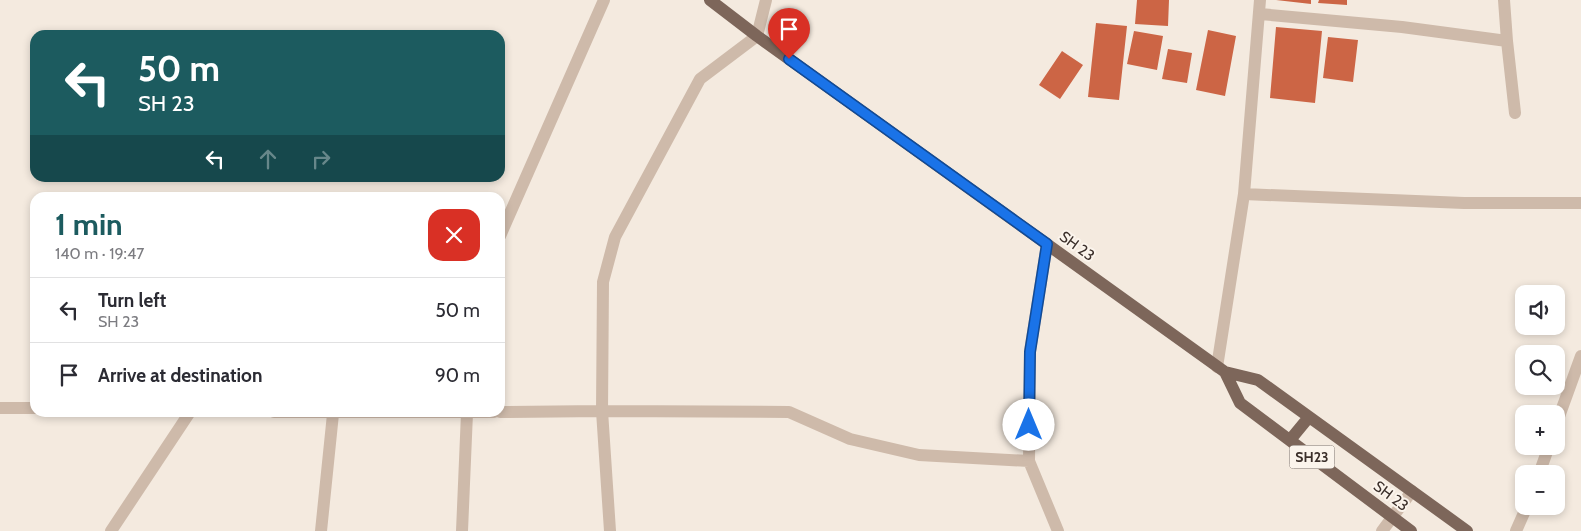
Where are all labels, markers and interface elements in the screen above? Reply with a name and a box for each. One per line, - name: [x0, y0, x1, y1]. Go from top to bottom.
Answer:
- pin: [768, 8, 810, 59]
- icon: arrive: [775, 15, 803, 43]
- text: 50 m: [138, 47, 220, 90]
- icon: left: [55, 50, 120, 115]
- text: SH 23: [138, 90, 195, 117]
- icon: left: [201, 145, 229, 173]
- icon: ahead: [254, 145, 282, 173]
- icon: right: [307, 145, 335, 173]
- text: 1 min: [55, 206, 123, 243]
- button: close: [428, 209, 480, 261]
- street label: SH 23: [1056, 227, 1098, 265]
- text: 140 m · 19:47: [55, 244, 144, 263]
- map controls: [1515, 285, 1565, 515]
- button: sound: [1515, 285, 1565, 335]
- text: Turn left: [98, 289, 166, 312]
- icon: left: [55, 296, 83, 324]
- text: 50 m: [436, 299, 480, 322]
- text: SH 23: [98, 312, 139, 331]
- button: search: [1515, 345, 1565, 395]
- icon: arrive: [55, 361, 83, 389]
- text: Arrive at destination: [98, 364, 262, 387]
- text: 90 m: [435, 364, 480, 387]
- position arrow: [1002, 398, 1054, 450]
- button: +: [1515, 405, 1565, 455]
- road number: SH23: [1290, 446, 1334, 468]
- button: −: [1515, 465, 1565, 515]
- street label: SH 23: [1370, 477, 1412, 515]

